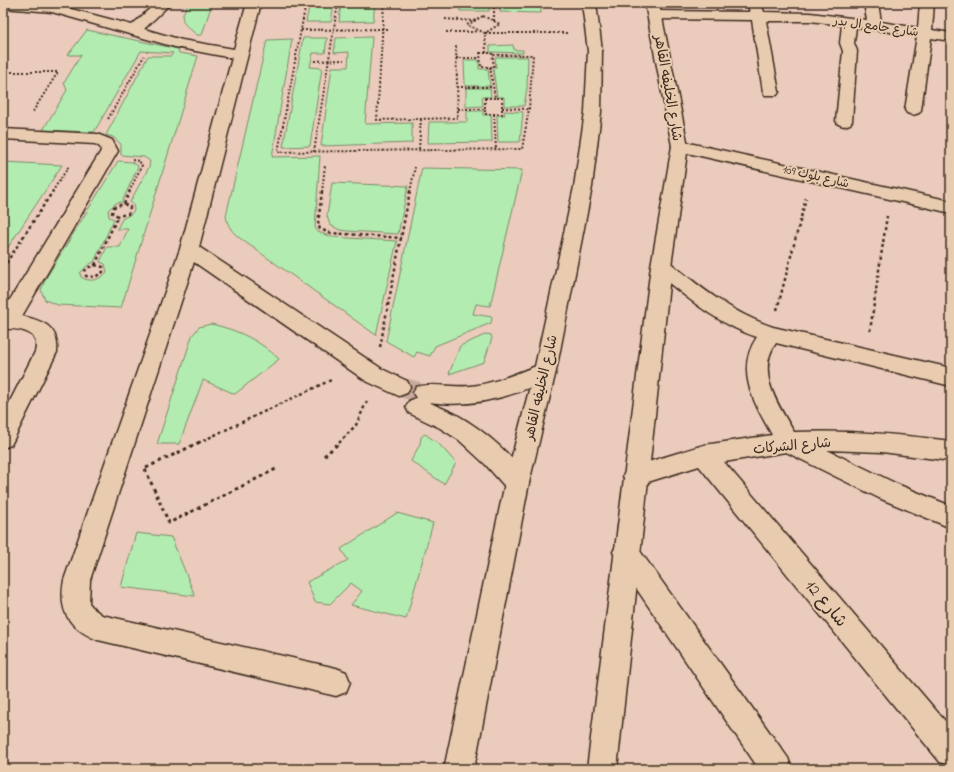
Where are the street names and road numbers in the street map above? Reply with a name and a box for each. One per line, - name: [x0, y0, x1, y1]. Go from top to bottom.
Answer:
- street label: شارع جامع ال بدر: [831, 12, 920, 42]
- street label: شارع الخليفه القاهر: [648, 33, 687, 143]
- street label: شارع بلوك 109: [781, 161, 851, 193]
- street label: شارع الخليفه القاهر: [519, 333, 564, 443]
- street label: شارع الشركات: [752, 433, 832, 460]
- street label: شارع 12: [799, 575, 853, 633]

